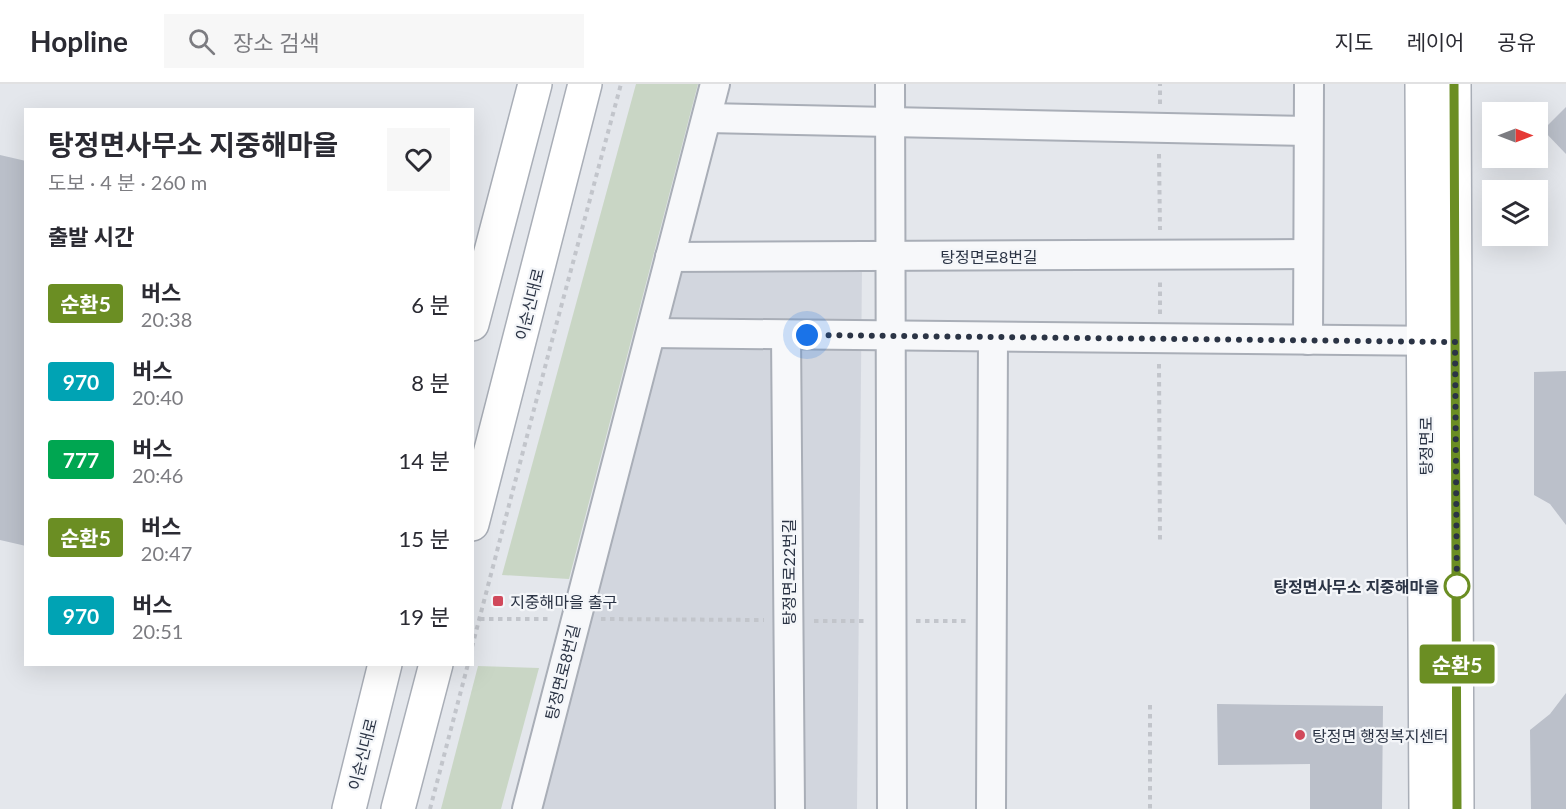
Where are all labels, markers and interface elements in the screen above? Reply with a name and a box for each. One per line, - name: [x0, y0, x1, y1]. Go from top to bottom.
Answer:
- search box: [164, 14, 584, 68]
- text: Hopline: [30, 24, 128, 58]
- icon: search: [185, 25, 218, 58]
- text: 장소 검색: [233, 29, 320, 56]
- text: 지도: [1335, 29, 1373, 54]
- text: 레이어: [1406, 29, 1464, 54]
- text: 공유: [1497, 29, 1536, 54]
- north arrow: [1482, 102, 1548, 168]
- map controls: [1482, 102, 1548, 246]
- text: 탕정면사무소 지중해마을: [48, 127, 338, 161]
- button: heart: [387, 128, 450, 191]
- text: 도보 · 4 분 · 260 m: [48, 170, 207, 194]
- button: layers: [1482, 180, 1548, 246]
- text: 출발 시간: [48, 223, 134, 250]
- street label: 탕정면로8번길: [940, 247, 1038, 266]
- street label: 이순신대로: [511, 266, 547, 342]
- text: 버스: [141, 279, 181, 306]
- text: 순환5: [60, 291, 111, 316]
- text: 6 분: [411, 291, 450, 318]
- text: 20:38: [141, 307, 192, 331]
- your location: [792, 320, 822, 350]
- text: 버스: [132, 357, 172, 384]
- text: 970: [63, 369, 99, 394]
- text: 8 분: [411, 369, 450, 396]
- text: 20:40: [132, 385, 183, 409]
- street label: 탕정면로: [1416, 416, 1435, 475]
- text: 버스: [132, 435, 172, 462]
- text: 777: [63, 447, 99, 472]
- text: 14 분: [399, 447, 450, 474]
- text: 20:46: [132, 463, 183, 487]
- text: 버스: [141, 513, 181, 540]
- street label: 탕정면로22번길: [779, 519, 798, 625]
- text: 순환5: [60, 525, 111, 550]
- text: 15 분: [399, 525, 450, 552]
- text: 20:47: [141, 541, 192, 565]
- marker: 탕정면사무소 지중해마을: [1444, 573, 1470, 599]
- place label: 탕정면사무소 지중해마을: [1273, 577, 1439, 596]
- text: 버스: [132, 591, 172, 618]
- place label: 지중해마을 출구: [510, 592, 617, 611]
- marker: 지중해마을 출구: [491, 594, 505, 608]
- text: 970: [63, 603, 99, 628]
- text: 19 분: [399, 603, 450, 630]
- text: 20:51: [132, 619, 183, 643]
- street label: 탕정면로8번길: [541, 622, 583, 722]
- line badge: 순환5: [1422, 644, 1492, 684]
- text: 순환5: [1432, 652, 1482, 677]
- street label: 이순신대로: [344, 716, 380, 792]
- place label: 탕정면 행정복지센터: [1312, 726, 1449, 745]
- marker: 탕정면 행정복지센터: [1293, 728, 1307, 742]

